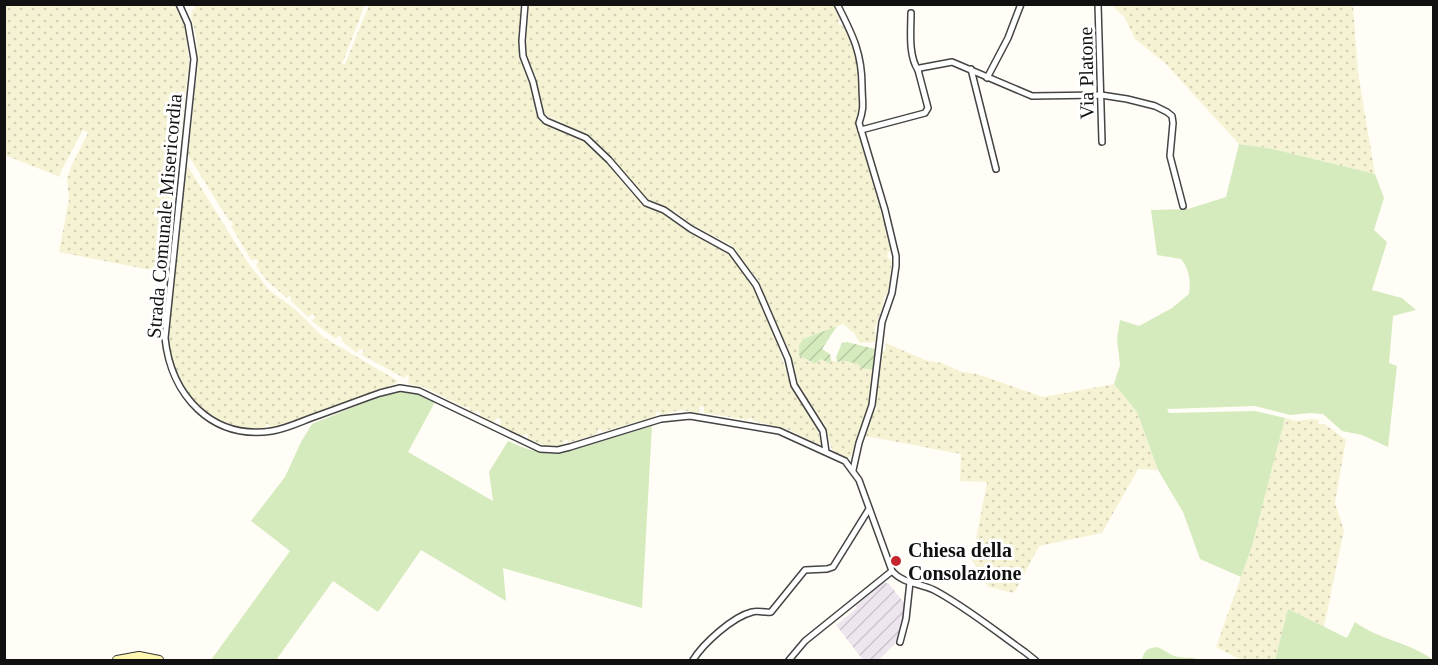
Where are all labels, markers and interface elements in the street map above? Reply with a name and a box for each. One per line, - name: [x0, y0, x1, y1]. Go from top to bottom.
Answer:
- street label: Via Platone: [1074, 26, 1098, 120]
- street label: Strada Comunale Misericordia: [142, 93, 186, 339]
- place label: Chiesa della Consolazione: [908, 539, 1021, 584]
- marker: Chiesa della Consolazione: [889, 554, 903, 568]

